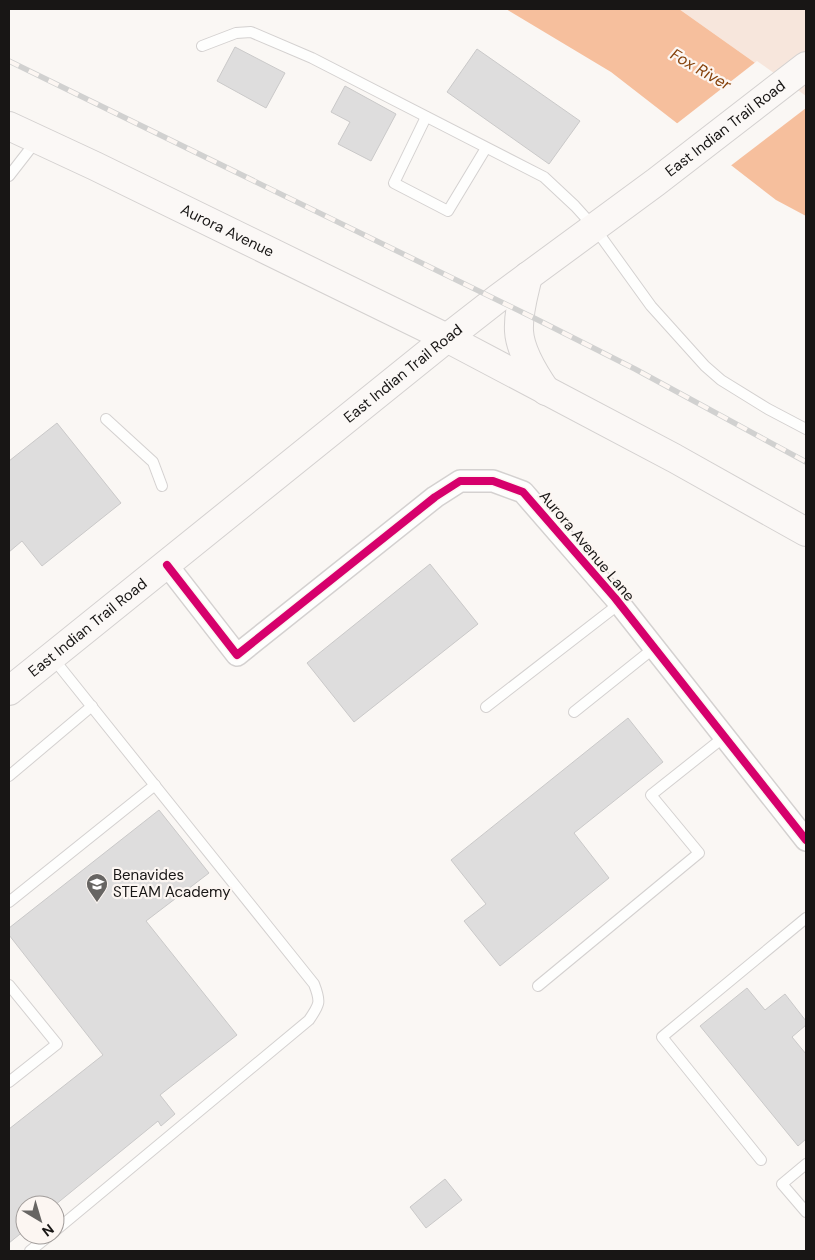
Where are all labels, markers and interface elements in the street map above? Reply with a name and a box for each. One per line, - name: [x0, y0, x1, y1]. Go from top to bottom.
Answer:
- water label: Fox River: [667, 44, 736, 96]
- street label: East Indian Trail Road: [661, 76, 790, 181]
- street label: Aurora Avenue: [177, 199, 277, 262]
- street label: East Indian Trail Road: [340, 320, 466, 427]
- street label: Aurora Avenue Lane: [535, 487, 639, 605]
- street label: East Indian Trail Road: [24, 574, 151, 682]
- place label: Benavides STEAM Academy: [113, 865, 231, 902]
- school or university icon: Benavides STEAM Academy: [85, 872, 109, 903]
- north arrow: [15, 1195, 65, 1245]
- text: N: [38, 1220, 58, 1240]

